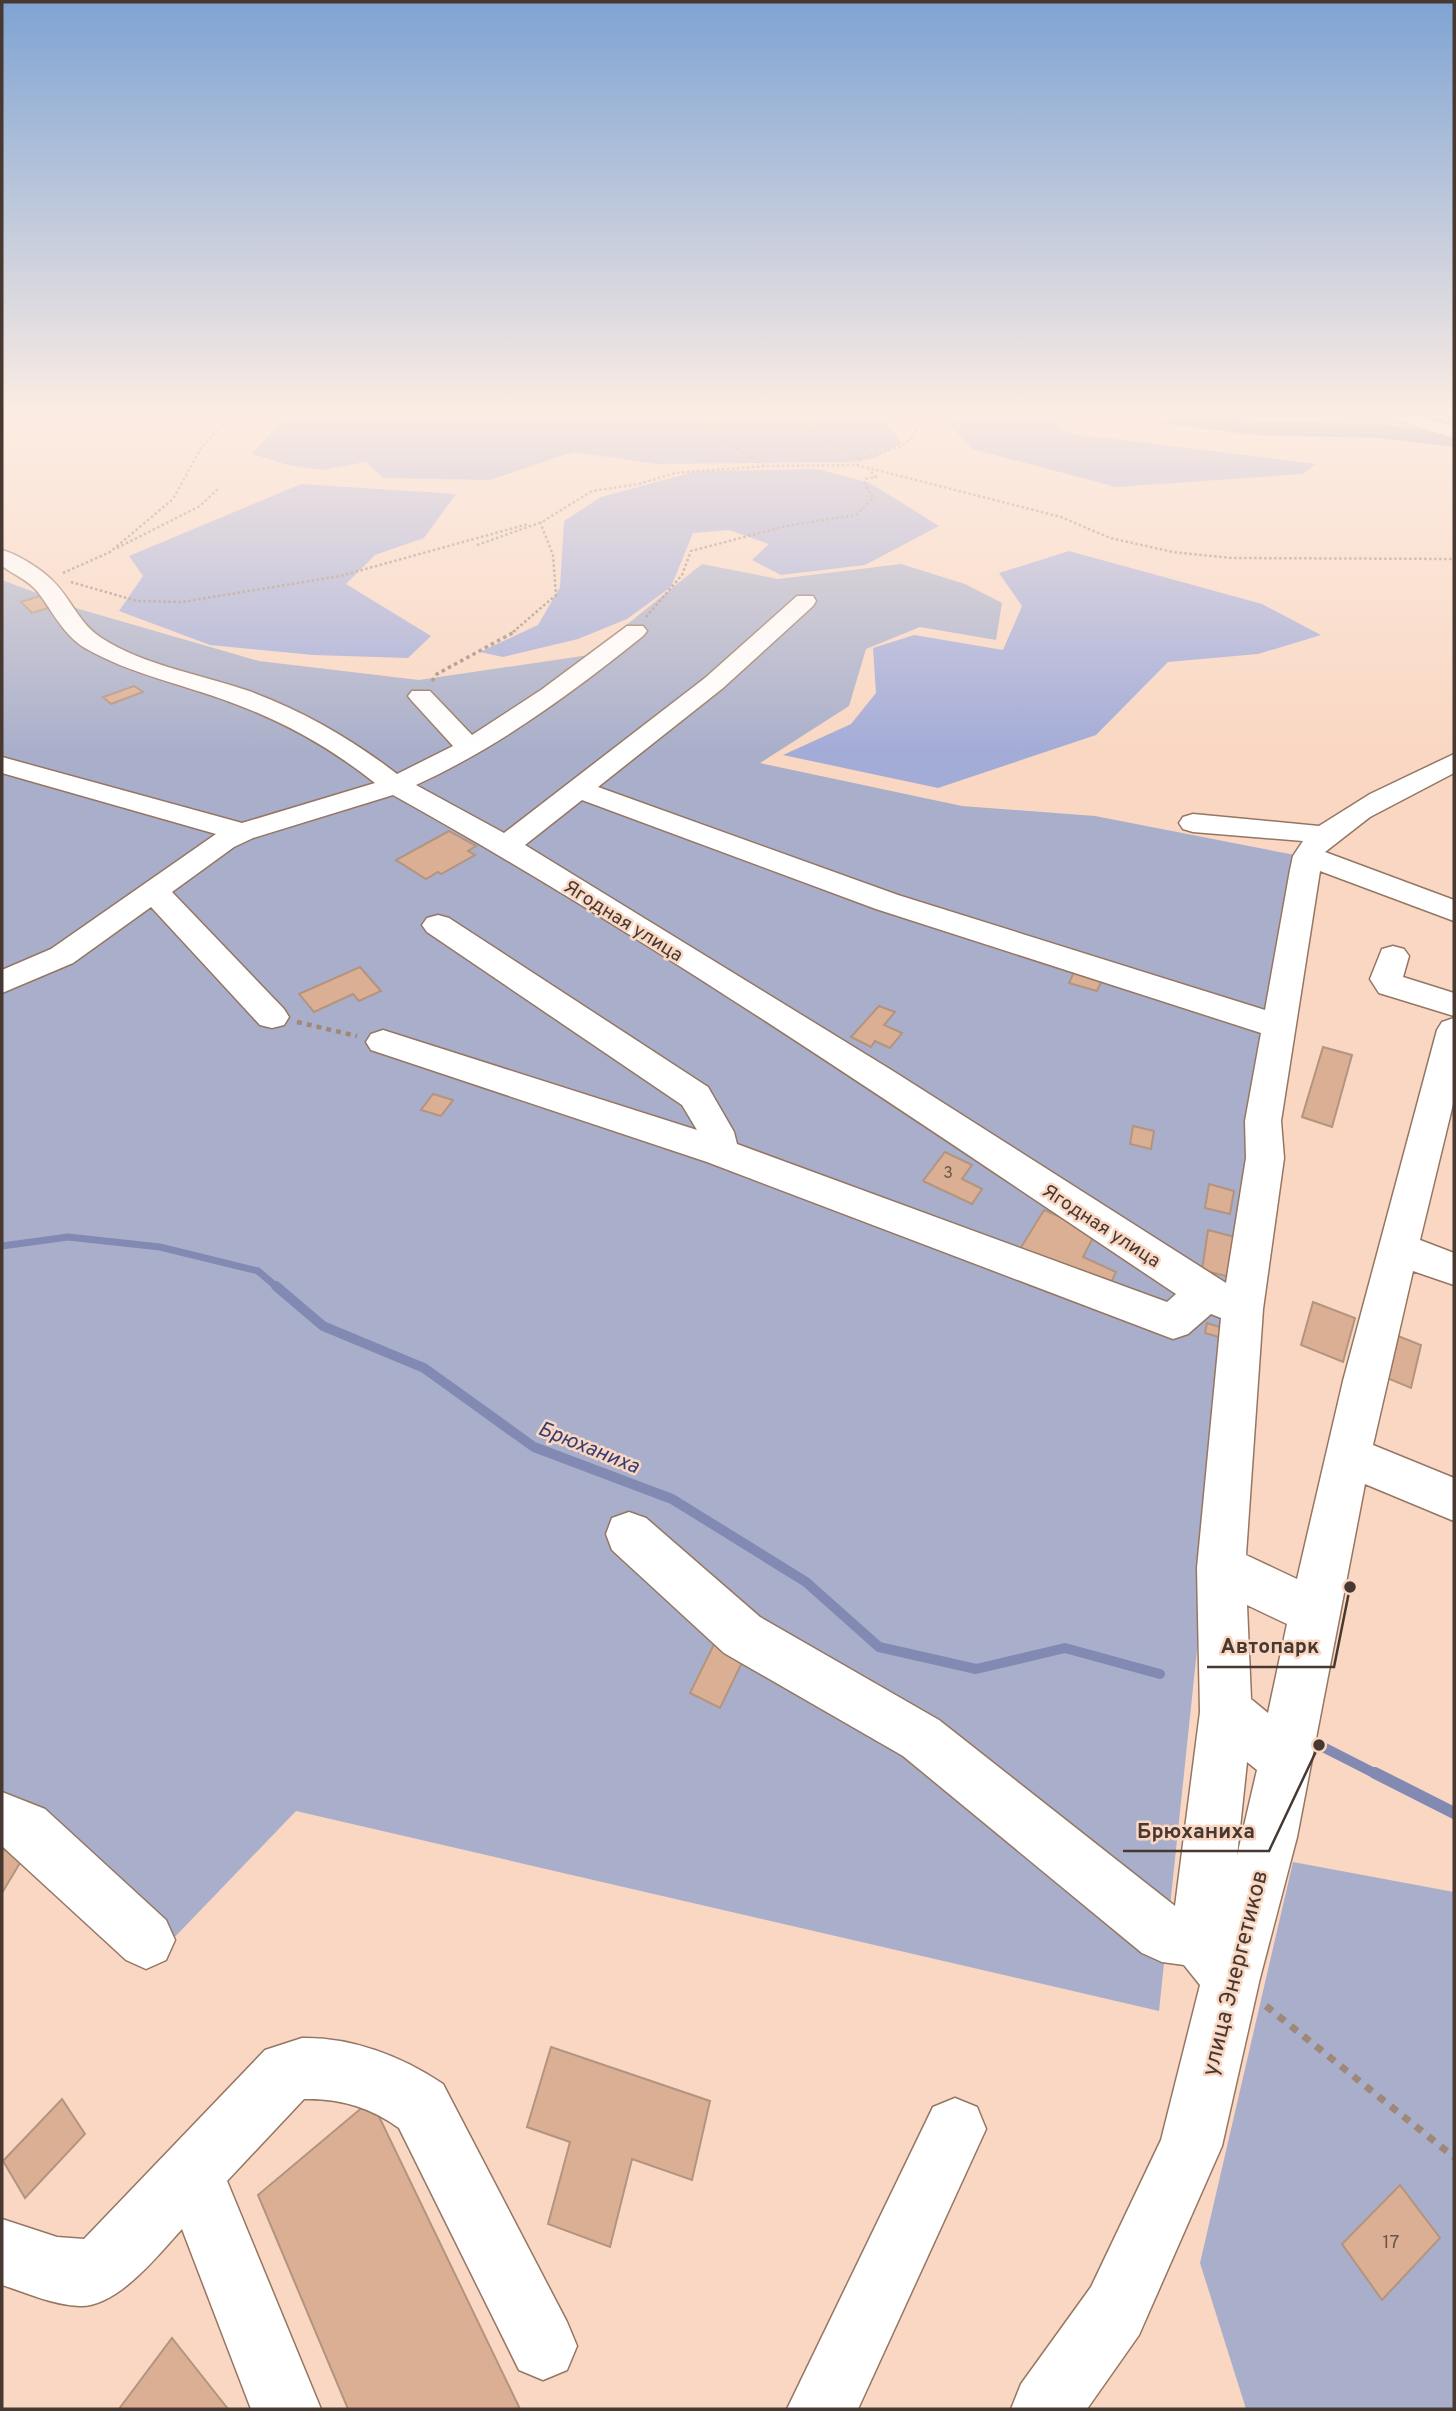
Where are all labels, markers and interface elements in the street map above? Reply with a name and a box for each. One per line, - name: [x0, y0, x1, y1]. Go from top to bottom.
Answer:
- street label: Ягодная улица: [559, 875, 687, 968]
- house number: 3: [943, 1164, 953, 1184]
- street label: Ягодная улица: [1037, 1180, 1165, 1274]
- water label: Брюханиха: [534, 1416, 643, 1481]
- callout: Автопарк: [1207, 1625, 1334, 1667]
- text: Автопарк: [1221, 1634, 1319, 1661]
- callout: Брюханиха: [1123, 1809, 1269, 1851]
- text: Брюханиха: [1137, 1819, 1255, 1846]
- street label: улица Энергетиков: [1197, 1868, 1276, 2079]
- house number: 17: [1383, 2231, 1400, 2255]

